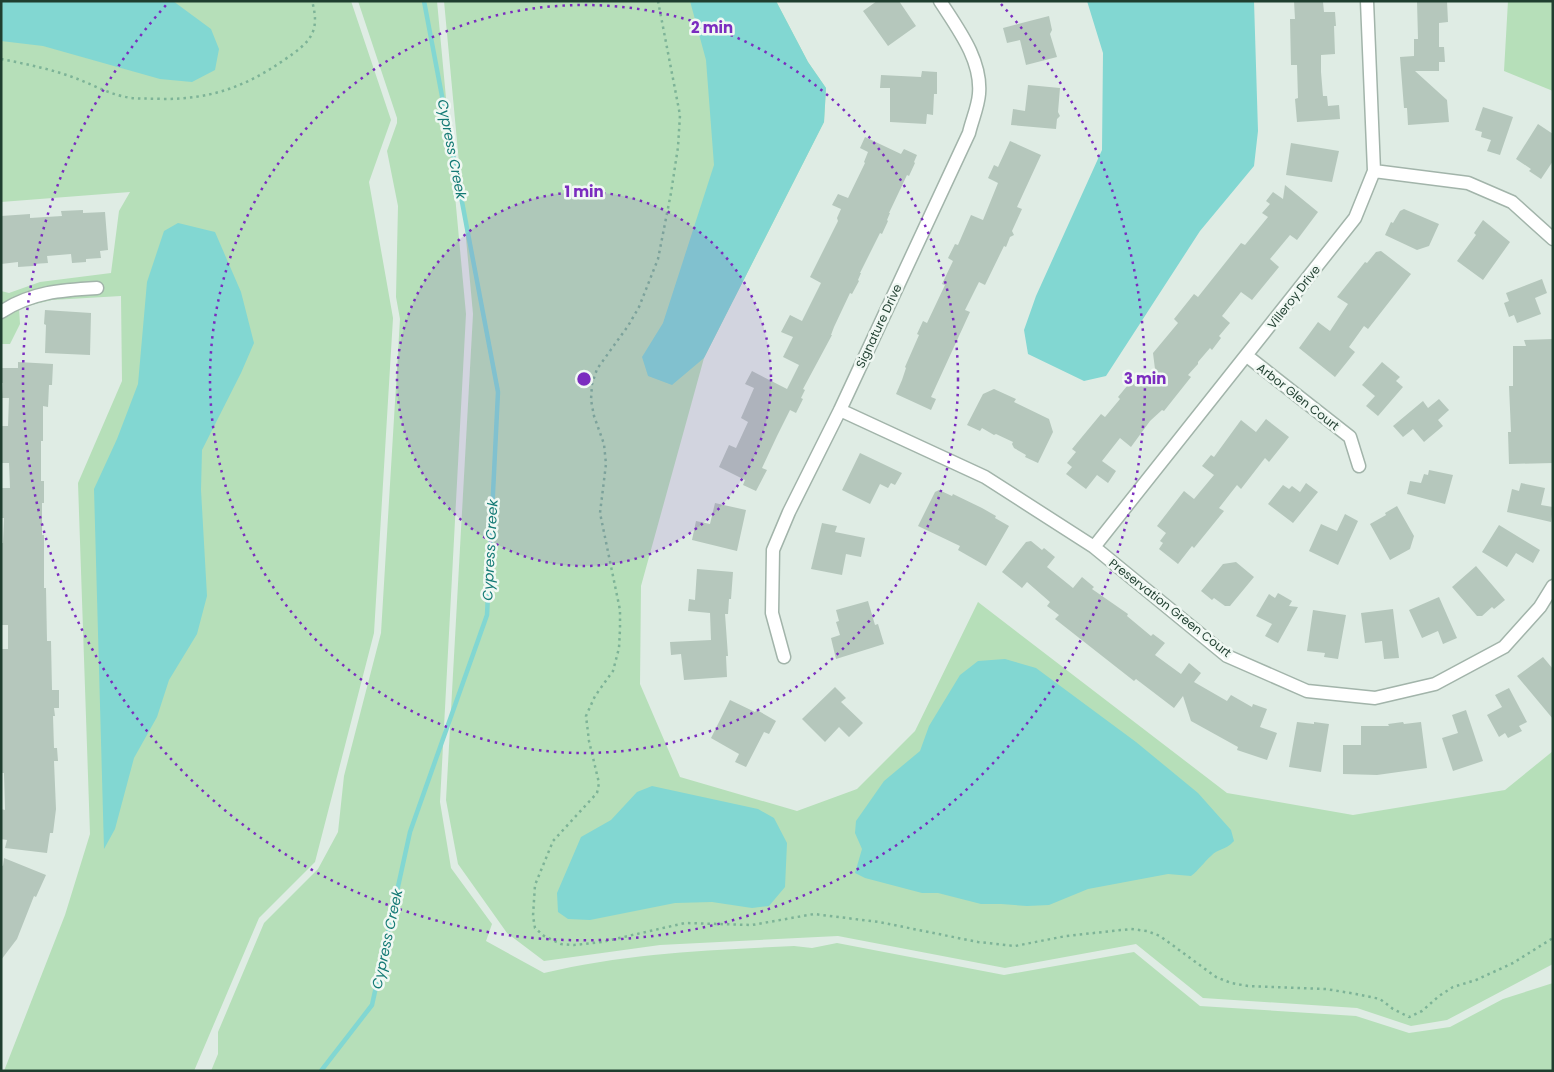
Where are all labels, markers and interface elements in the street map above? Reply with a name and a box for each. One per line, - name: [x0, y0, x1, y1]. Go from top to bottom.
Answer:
- text: 2 min: [691, 17, 733, 38]
- water label: Cypress Creek: [433, 97, 472, 201]
- text: 1 min: [564, 181, 604, 202]
- street label: Villeroy Drive: [1263, 261, 1324, 332]
- street label: Signature Drive: [852, 281, 906, 371]
- street label: Arbor Glen Court: [1254, 359, 1343, 434]
- text: 3 min: [1124, 368, 1166, 389]
- centre of rings: [575, 370, 593, 388]
- water label: Cypress Creek: [477, 498, 503, 601]
- street label: Preservation Green Court: [1106, 554, 1235, 661]
- water label: Cypress Creek: [367, 887, 407, 991]

